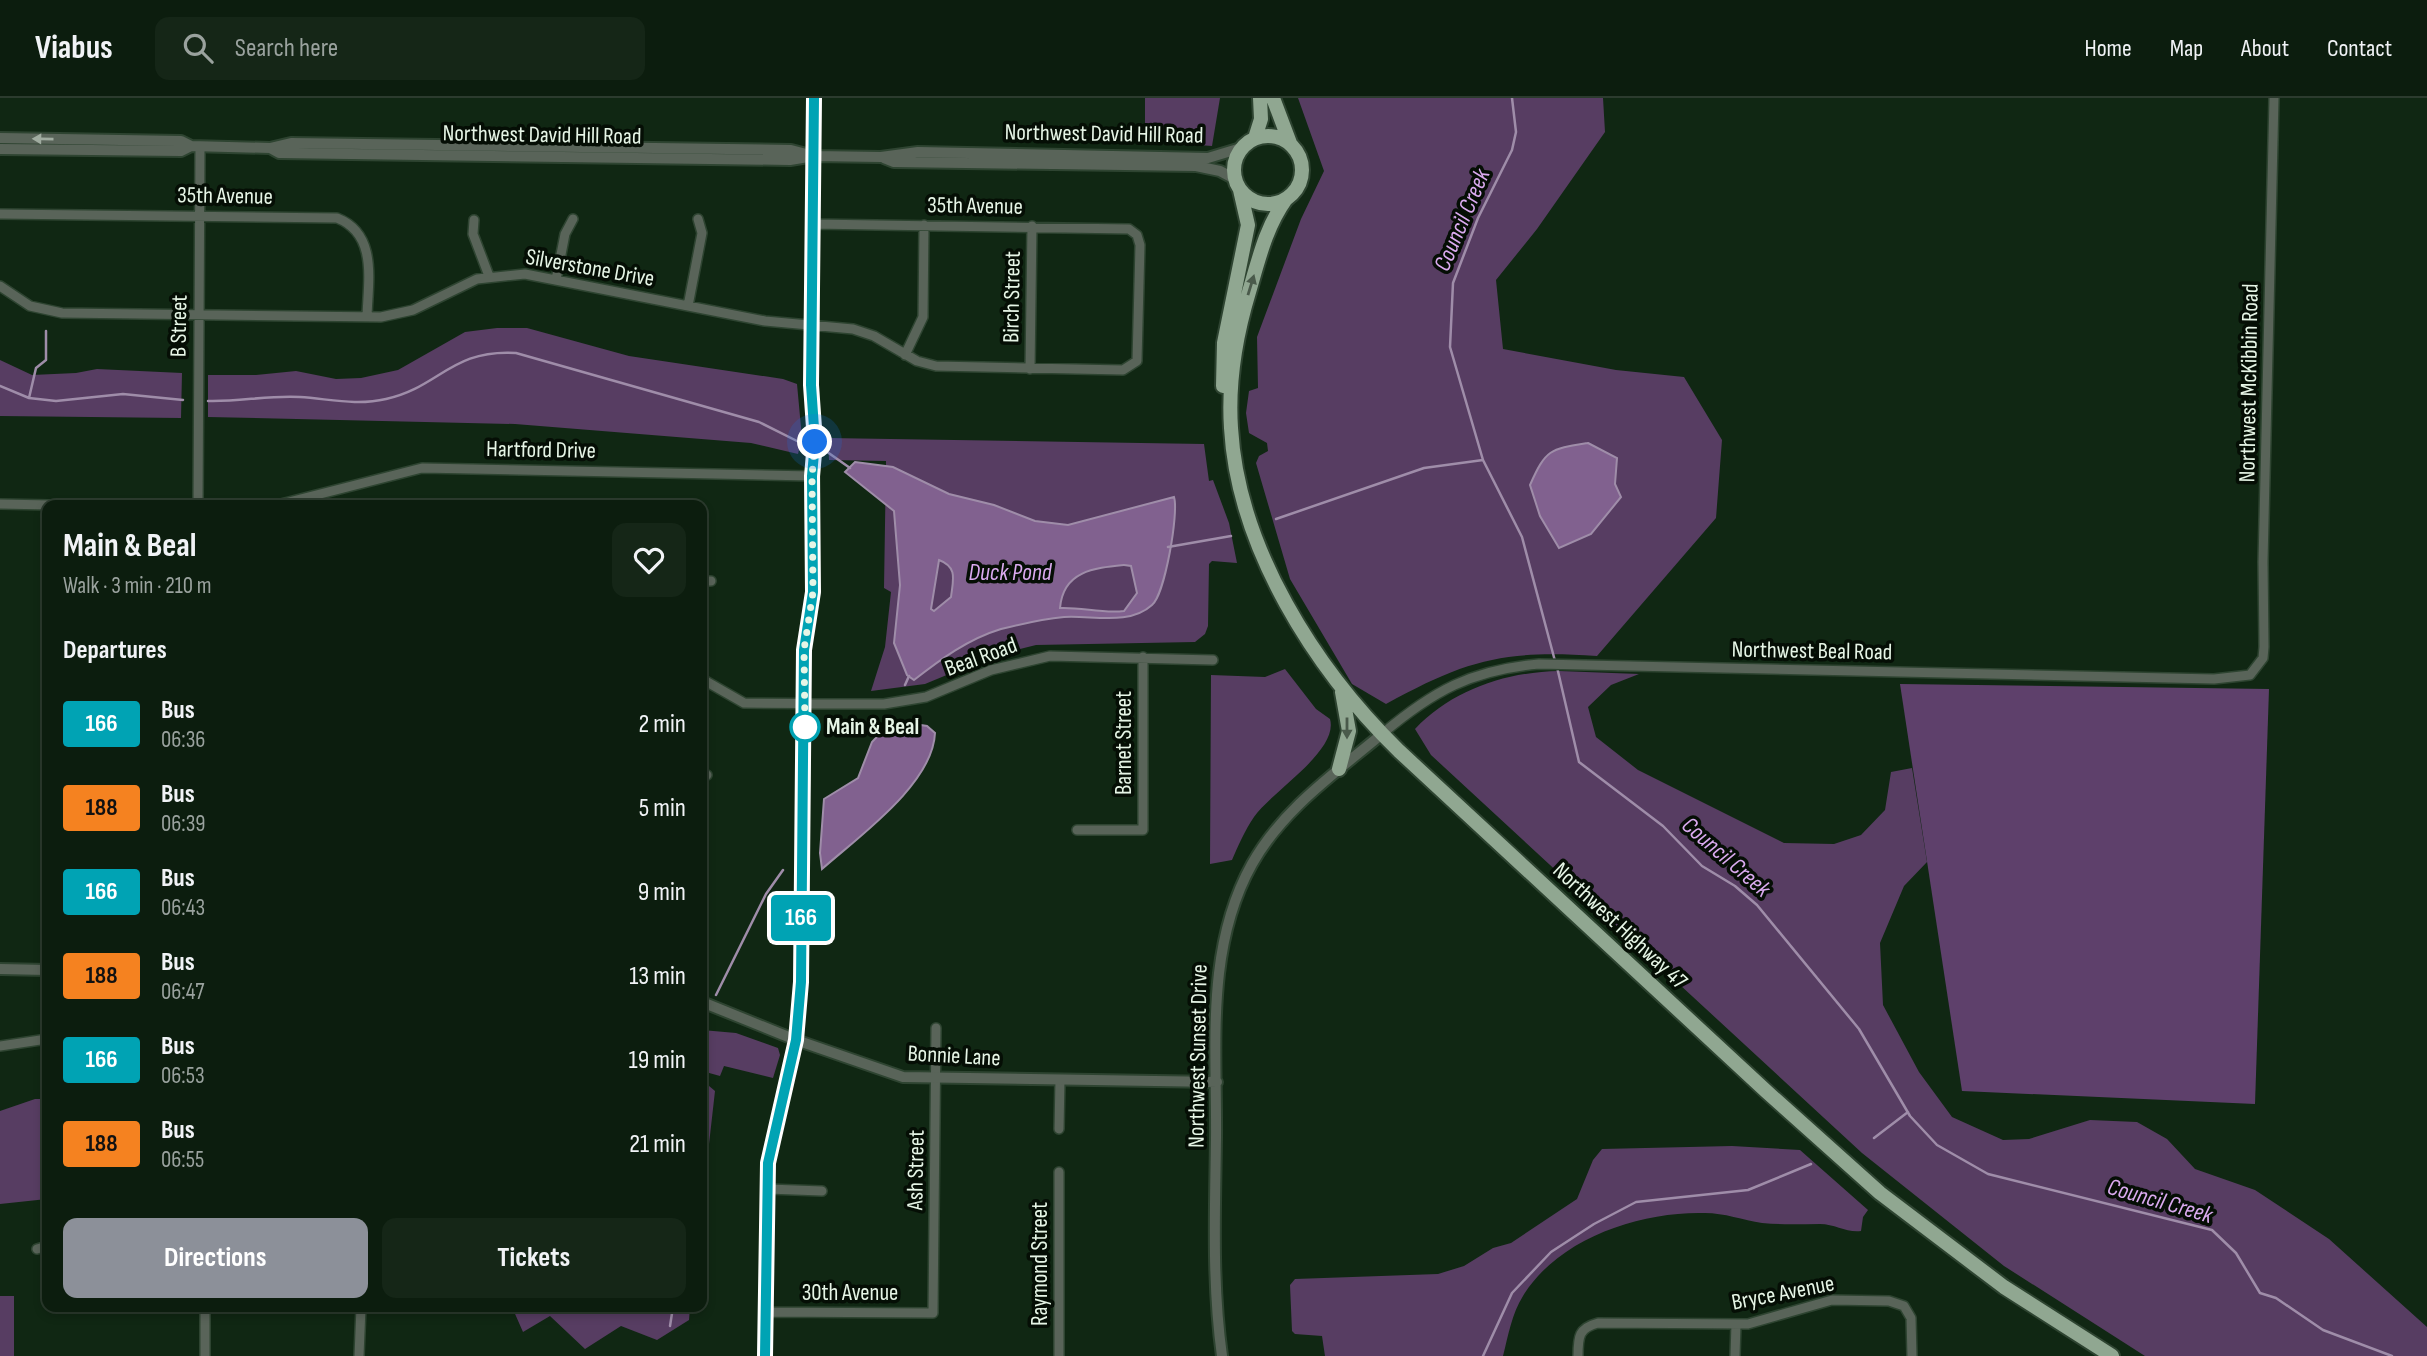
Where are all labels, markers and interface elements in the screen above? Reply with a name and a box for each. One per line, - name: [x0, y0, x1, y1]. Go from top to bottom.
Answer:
- search box: [155, 17, 645, 80]
- text: Viabus: [35, 28, 113, 68]
- icon: search: [179, 29, 217, 67]
- text: Search here: [235, 33, 338, 64]
- text: Home: [2084, 34, 2132, 63]
- text: Map: [2170, 34, 2203, 63]
- text: About: [2241, 34, 2289, 63]
- text: Contact: [2327, 34, 2392, 63]
- street label: Northwest David Hill Road: [1004, 118, 1204, 150]
- street label: Northwest David Hill Road: [442, 119, 642, 151]
- one-way arrow: [32, 133, 54, 144]
- water label: Council Creek: [1428, 164, 1497, 275]
- street label: 35th Avenue: [177, 181, 273, 211]
- street label: 35th Avenue: [927, 191, 1023, 221]
- street label: Silverstone Drive: [523, 243, 657, 293]
- street label: Birch Street: [997, 251, 1027, 343]
- one-way arrow: [1246, 274, 1256, 295]
- street label: Northwest McKibbin Road: [2233, 283, 2265, 483]
- street label: B Street: [164, 295, 194, 357]
- your location: [797, 424, 832, 459]
- street label: Hartford Drive: [486, 435, 596, 465]
- button: heart: [612, 523, 686, 597]
- text: Main & Beal: [63, 526, 197, 566]
- water label: Duck Pond: [968, 558, 1053, 587]
- text: Walk · 3 min · 210 m: [63, 572, 212, 600]
- street label: Beal Road: [941, 631, 1021, 683]
- text: Departures: [63, 635, 167, 666]
- street label: Northwest Beal Road: [1731, 636, 1893, 666]
- street label: Barnet Street: [1110, 691, 1138, 795]
- text: Bus: [161, 695, 195, 726]
- text: 166: [85, 709, 118, 738]
- text: 2 min: [638, 709, 686, 740]
- marker: Main & Beal: [790, 712, 820, 742]
- place label: Main & Beal: [826, 713, 919, 741]
- one-way arrow: [1341, 717, 1353, 739]
- text: 06:36: [161, 726, 205, 754]
- text: Bus: [161, 779, 195, 810]
- text: 188: [85, 793, 118, 822]
- text: 5 min: [639, 793, 686, 824]
- text: 06:39: [161, 810, 206, 838]
- water label: Council Creek: [1676, 811, 1777, 904]
- street label: Northwest Highway 47: [1547, 857, 1693, 995]
- text: Bus: [161, 863, 195, 894]
- text: 166: [85, 877, 118, 906]
- text: 9 min: [638, 877, 686, 908]
- text: 06:43: [161, 894, 205, 922]
- line badge: 166: [761, 895, 841, 941]
- text: 166: [785, 903, 817, 932]
- text: Bus: [161, 947, 195, 978]
- text: 188: [85, 961, 118, 990]
- text: 13 min: [629, 961, 686, 992]
- street label: Northwest Sunset Drive: [1182, 964, 1214, 1148]
- text: 06:47: [161, 978, 204, 1006]
- text: Bus: [161, 1031, 195, 1062]
- street label: Bonnie Lane: [907, 1040, 1001, 1072]
- text: 166: [85, 1045, 118, 1074]
- text: 19 min: [629, 1045, 686, 1076]
- text: 06:53: [161, 1062, 205, 1090]
- text: Bus: [161, 1115, 195, 1146]
- text: 188: [85, 1129, 118, 1158]
- text: 21 min: [629, 1129, 686, 1160]
- street label: Ash Street: [901, 1130, 931, 1211]
- text: 06:55: [161, 1146, 204, 1174]
- water label: Council Creek: [2104, 1172, 2217, 1230]
- street label: Raymond Street: [1026, 1202, 1054, 1326]
- button: Directions: [63, 1218, 368, 1298]
- button: Tickets: [382, 1218, 686, 1298]
- street label: Bryce Avenue: [1729, 1269, 1837, 1317]
- street label: 30th Avenue: [802, 1279, 898, 1307]

